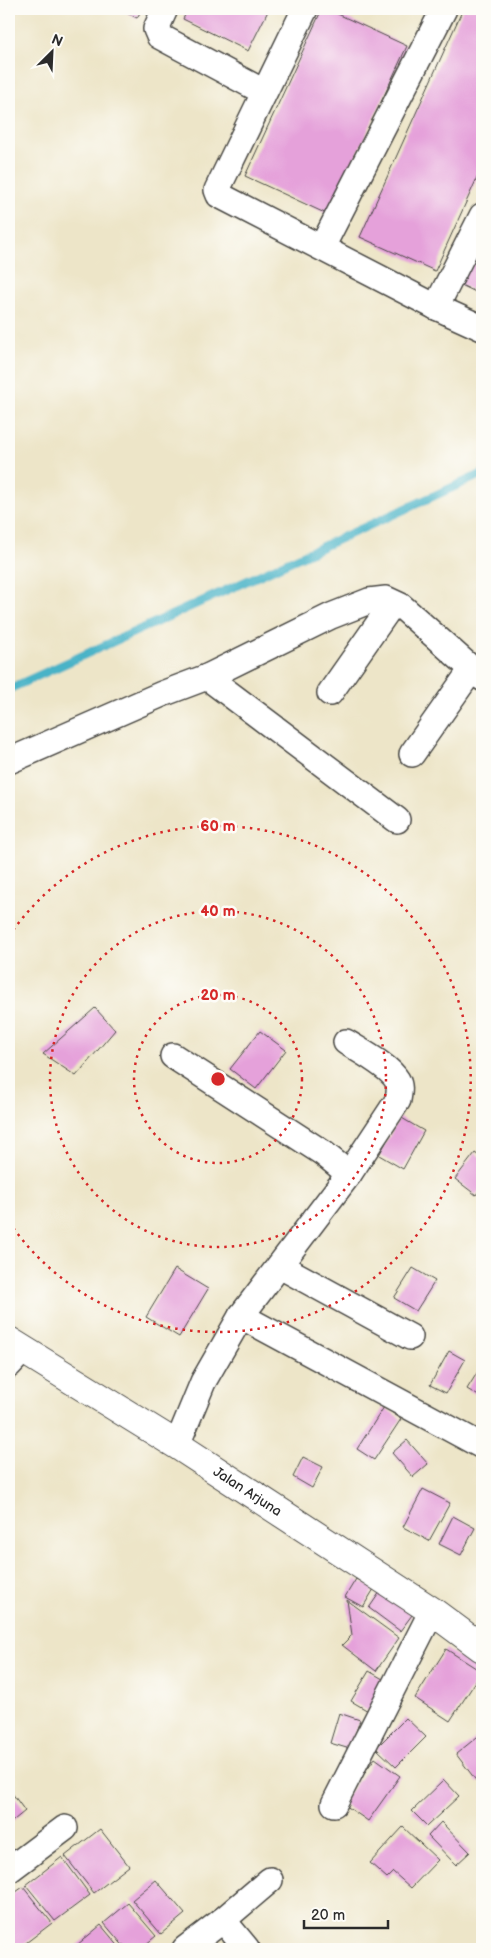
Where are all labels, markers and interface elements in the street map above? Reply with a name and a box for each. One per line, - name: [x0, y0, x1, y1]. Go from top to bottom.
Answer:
- north arrow: [28, 28, 78, 78]
- text: N: [49, 31, 65, 50]
- text: 60 m: [200, 817, 236, 836]
- text: 40 m: [200, 902, 236, 921]
- text: 20 m: [201, 986, 236, 1005]
- centre of rings: [209, 1070, 227, 1088]
- street label: Jalan Arjuna: [210, 1463, 285, 1520]
- scale bar: [304, 1898, 387, 1930]
- text: 20 m: [311, 1906, 345, 1925]

